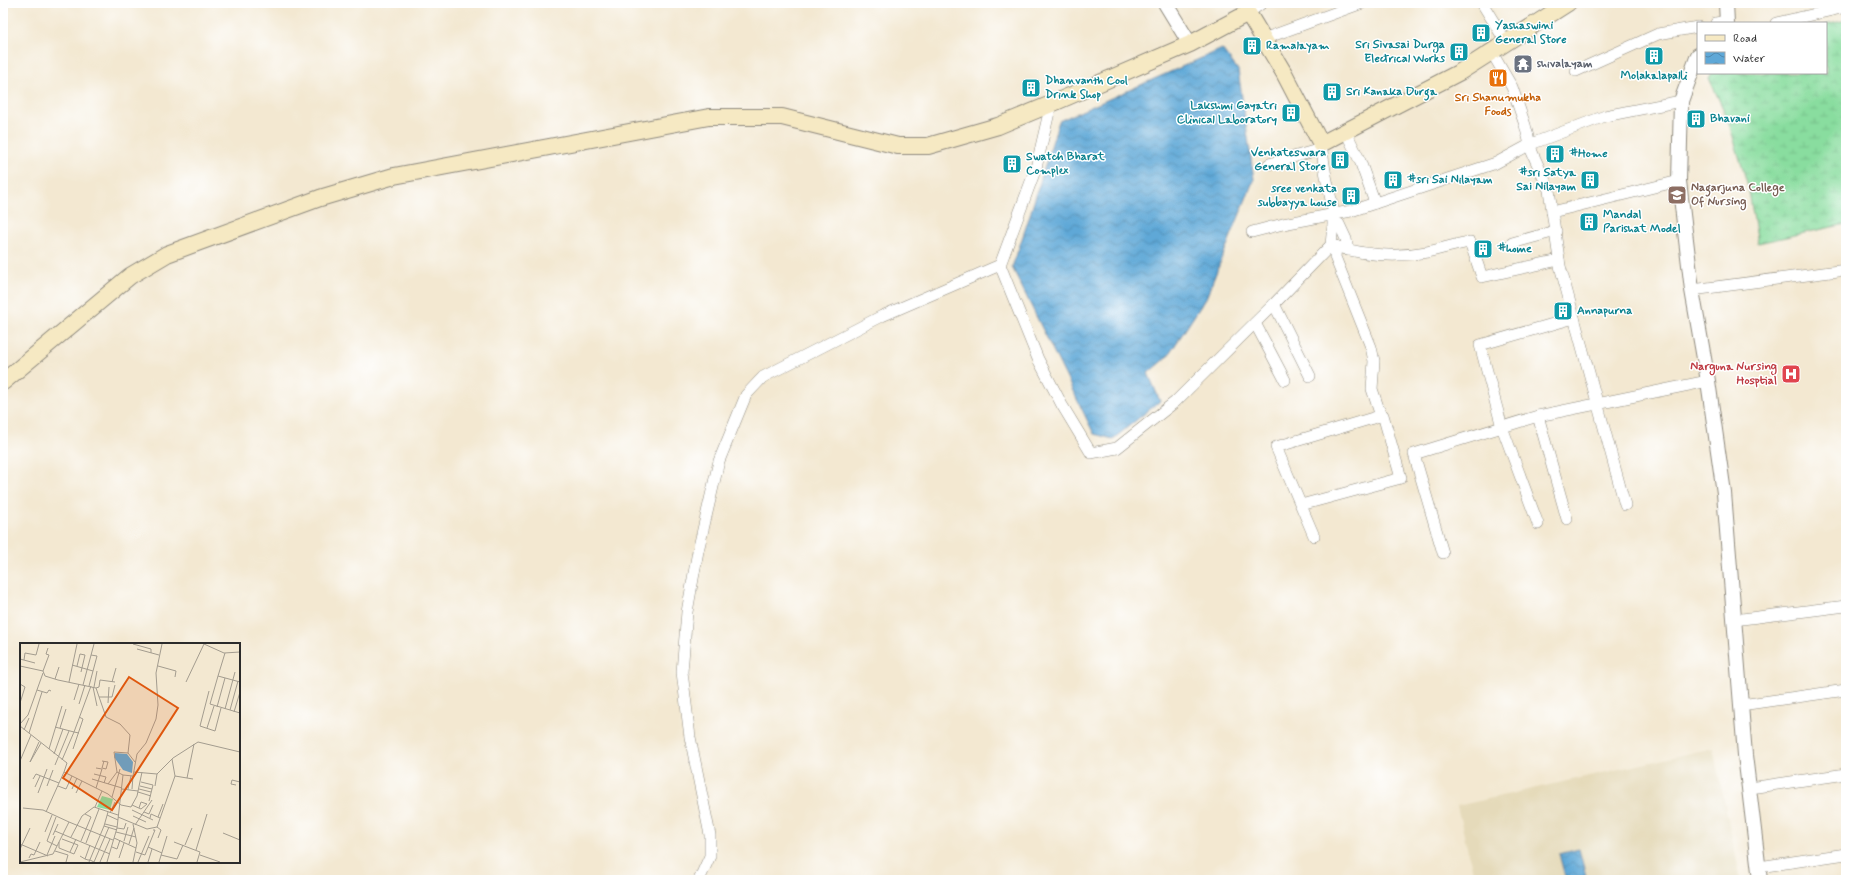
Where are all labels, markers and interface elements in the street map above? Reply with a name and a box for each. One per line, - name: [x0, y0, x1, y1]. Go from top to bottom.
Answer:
- place label: Yashaswini General Store: [1495, 18, 1567, 48]
- building icon: Yashaswini General Store: [1470, 22, 1492, 44]
- legend: [1697, 22, 1827, 74]
- text: Road: [1733, 31, 1757, 47]
- building icon: Ramalayam: [1241, 35, 1263, 57]
- place label: Sri Sivasai Durga Electrical Works: [1355, 37, 1446, 67]
- place label: Ramalayam: [1266, 38, 1330, 54]
- building icon: Sri Sivasai Durga Electrical Works: [1448, 41, 1470, 63]
- building icon: Molakalapalli: [1643, 45, 1665, 67]
- text: Water: [1733, 51, 1765, 67]
- temple icon: shivalayam: [1512, 53, 1534, 75]
- place label: shivalayam: [1536, 56, 1593, 72]
- restaurant icon: Sri Shanumukha Foods: [1487, 67, 1509, 89]
- place label: Molakalapalli: [1621, 68, 1687, 84]
- place label: Dhanvanth Cool Drink Shop: [1045, 73, 1128, 103]
- building icon: Dhanvanth Cool Drink Shop: [1020, 77, 1042, 99]
- building icon: Sri Kanaka Durga: [1321, 81, 1343, 103]
- place label: Sri Kanaka Durga: [1346, 84, 1438, 101]
- place label: Sri Shanumukha Foods: [1455, 90, 1541, 120]
- place label: Lakshmi Gayatri Clinical Laboratory: [1177, 98, 1277, 128]
- building icon: Lakshmi Gayatri Clinical Laboratory: [1280, 102, 1302, 124]
- building icon: Bhavani: [1685, 108, 1707, 130]
- place label: Bhavani: [1710, 111, 1750, 127]
- building icon: #Home: [1544, 143, 1566, 165]
- place label: Venkateswara General Store: [1251, 145, 1327, 175]
- place label: #Home: [1568, 146, 1608, 162]
- place label: Swatch Bharat Complex: [1026, 149, 1105, 179]
- building icon: Venkateswara General Store: [1329, 149, 1351, 171]
- building icon: Swatch Bharat Complex: [1001, 153, 1023, 175]
- place label: #sri Satya Sai Nilayam: [1516, 165, 1577, 195]
- building icon: #sri Sai Nilayam: [1382, 169, 1404, 191]
- building icon: #sri Satya Sai Nilayam: [1579, 169, 1601, 191]
- place label: #sri Sai Nilayam: [1406, 172, 1493, 188]
- place label: Nagarjuna College Of Nursing: [1691, 180, 1785, 211]
- place label: sree venkata subbayya house: [1257, 181, 1338, 211]
- school or university icon: Nagarjuna College Of Nursing: [1666, 184, 1688, 206]
- building icon: sree venkata subbayya house: [1340, 185, 1362, 207]
- place label: Mandal Parishat Model: [1603, 207, 1681, 237]
- building icon: Mandal Parishat Model: [1578, 211, 1600, 233]
- building icon: #home: [1472, 238, 1494, 260]
- place label: #home: [1496, 241, 1532, 257]
- building icon: Annapurna: [1552, 300, 1574, 322]
- place label: Annapurna: [1577, 303, 1633, 319]
- place label: Narguna Nursing Hosptial: [1690, 359, 1777, 389]
- hospital icon: Narguna Nursing Hosptial: [1780, 363, 1802, 385]
- inset map: [20, 643, 240, 863]

